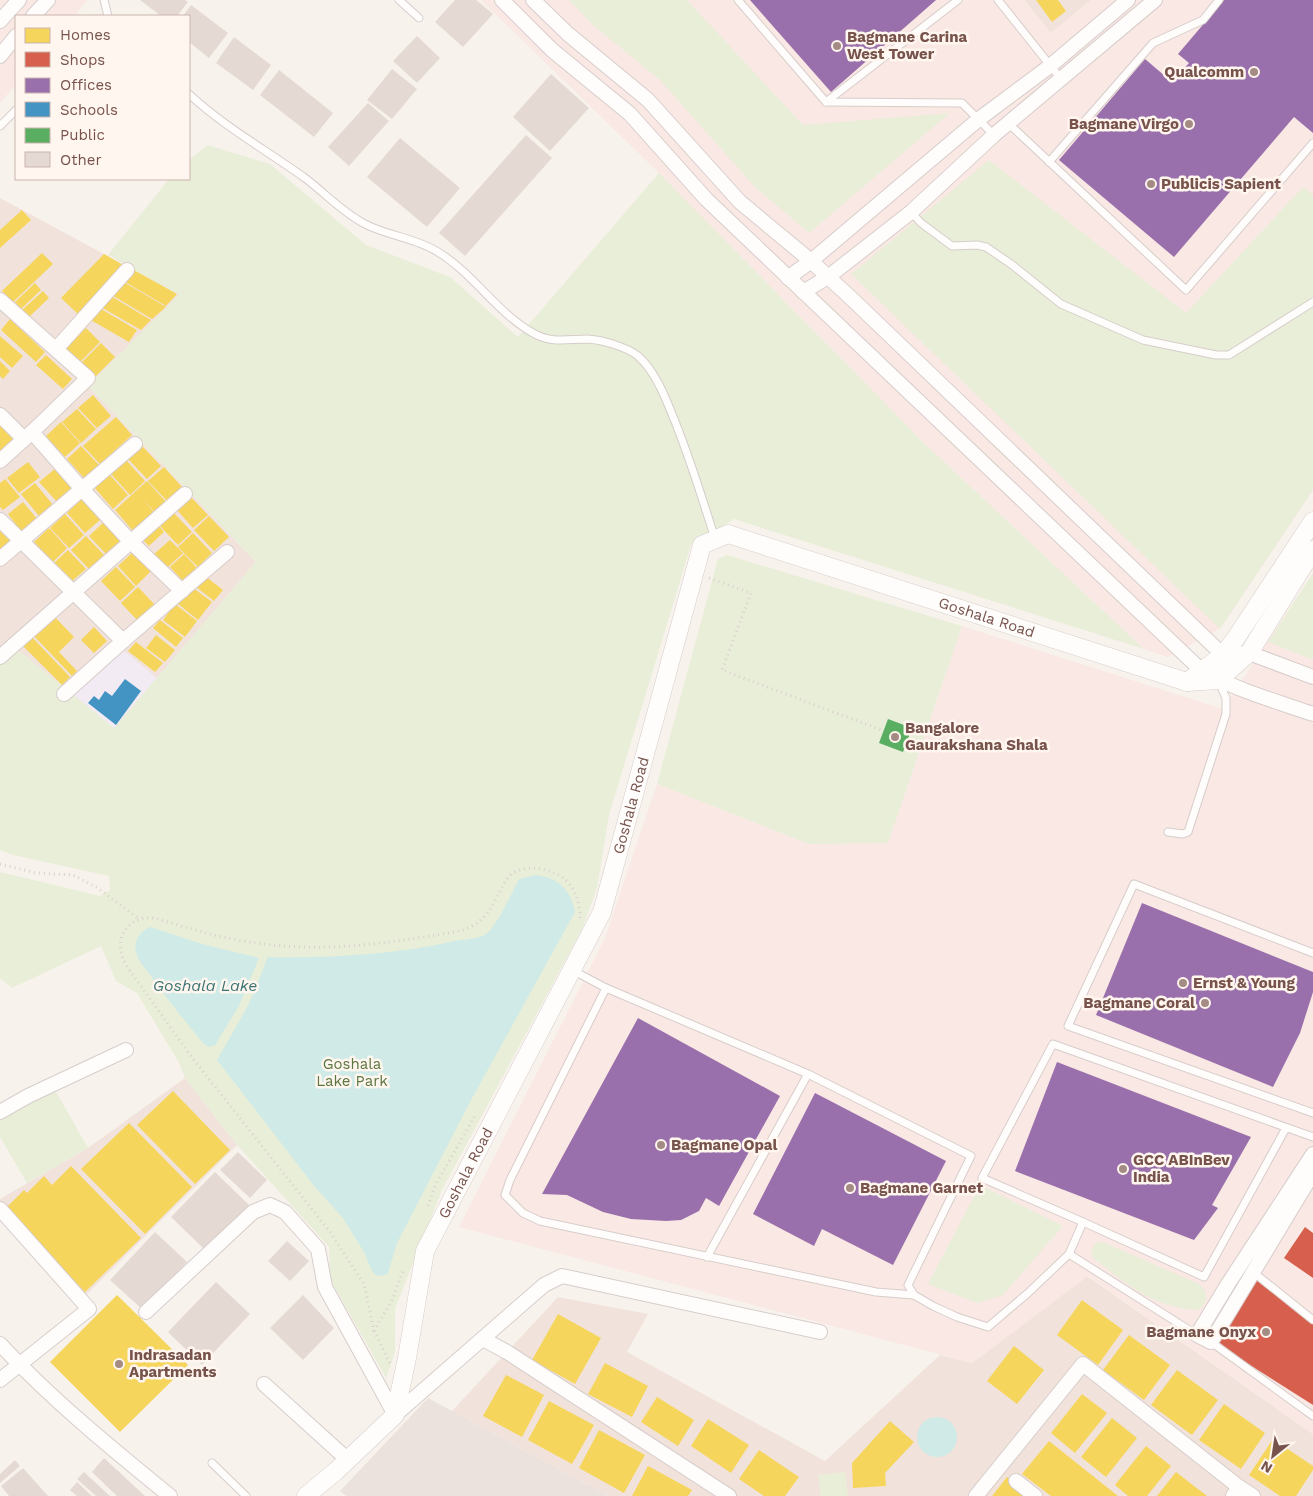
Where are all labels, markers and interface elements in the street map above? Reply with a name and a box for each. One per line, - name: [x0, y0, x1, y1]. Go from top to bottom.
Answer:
- legend: [15, 15, 190, 180]
- text: Homes: [60, 26, 111, 44]
- place label: Bagmane Carina West Tower: [847, 28, 968, 63]
- marker: Bagmane Carina West Tower: [831, 40, 843, 52]
- text: Shops: [60, 51, 105, 69]
- place label: Qualcomm: [1164, 63, 1244, 81]
- marker: Qualcomm: [1248, 66, 1260, 78]
- text: Offices: [60, 76, 112, 94]
- text: Schools: [60, 101, 118, 119]
- place label: Bagmane Virgo: [1069, 115, 1179, 133]
- marker: Bagmane Virgo: [1183, 118, 1195, 130]
- text: Public: [60, 126, 105, 144]
- text: Other: [60, 151, 102, 169]
- place label: Publicis Sapient: [1161, 175, 1281, 193]
- marker: Publicis Sapient: [1145, 178, 1157, 190]
- street label: Goshala Road: [936, 593, 1037, 641]
- place label: Bangalore Gaurakshana Shala: [905, 719, 1048, 754]
- marker: Bangalore Gaurakshana Shala: [889, 731, 901, 743]
- street label: Goshala Road: [609, 755, 653, 856]
- place label: Ernst & Young: [1193, 974, 1295, 992]
- water label: Goshala Lake: [153, 976, 257, 995]
- marker: Ernst & Young: [1177, 977, 1189, 989]
- place label: Bagmane Coral: [1083, 994, 1195, 1012]
- marker: Bagmane Coral: [1199, 997, 1211, 1009]
- park label: Goshala Lake Park: [316, 1055, 388, 1090]
- street label: Goshala Road: [435, 1125, 497, 1222]
- place label: Bagmane Opal: [671, 1136, 778, 1154]
- marker: Bagmane Opal: [655, 1139, 667, 1151]
- place label: GCC ABInBev India: [1133, 1151, 1230, 1186]
- marker: GCC ABInBev India: [1117, 1163, 1129, 1175]
- place label: Bagmane Garnet: [860, 1179, 983, 1197]
- marker: Bagmane Garnet: [844, 1182, 856, 1194]
- place label: Bagmane Onyx: [1146, 1323, 1256, 1341]
- marker: Bagmane Onyx: [1260, 1326, 1272, 1338]
- place label: Indrasadan Apartments: [129, 1346, 217, 1381]
- marker: Indrasadan Apartments: [113, 1358, 125, 1370]
- north arrow: [1248, 1431, 1298, 1481]
- text: N: [1258, 1458, 1275, 1477]

